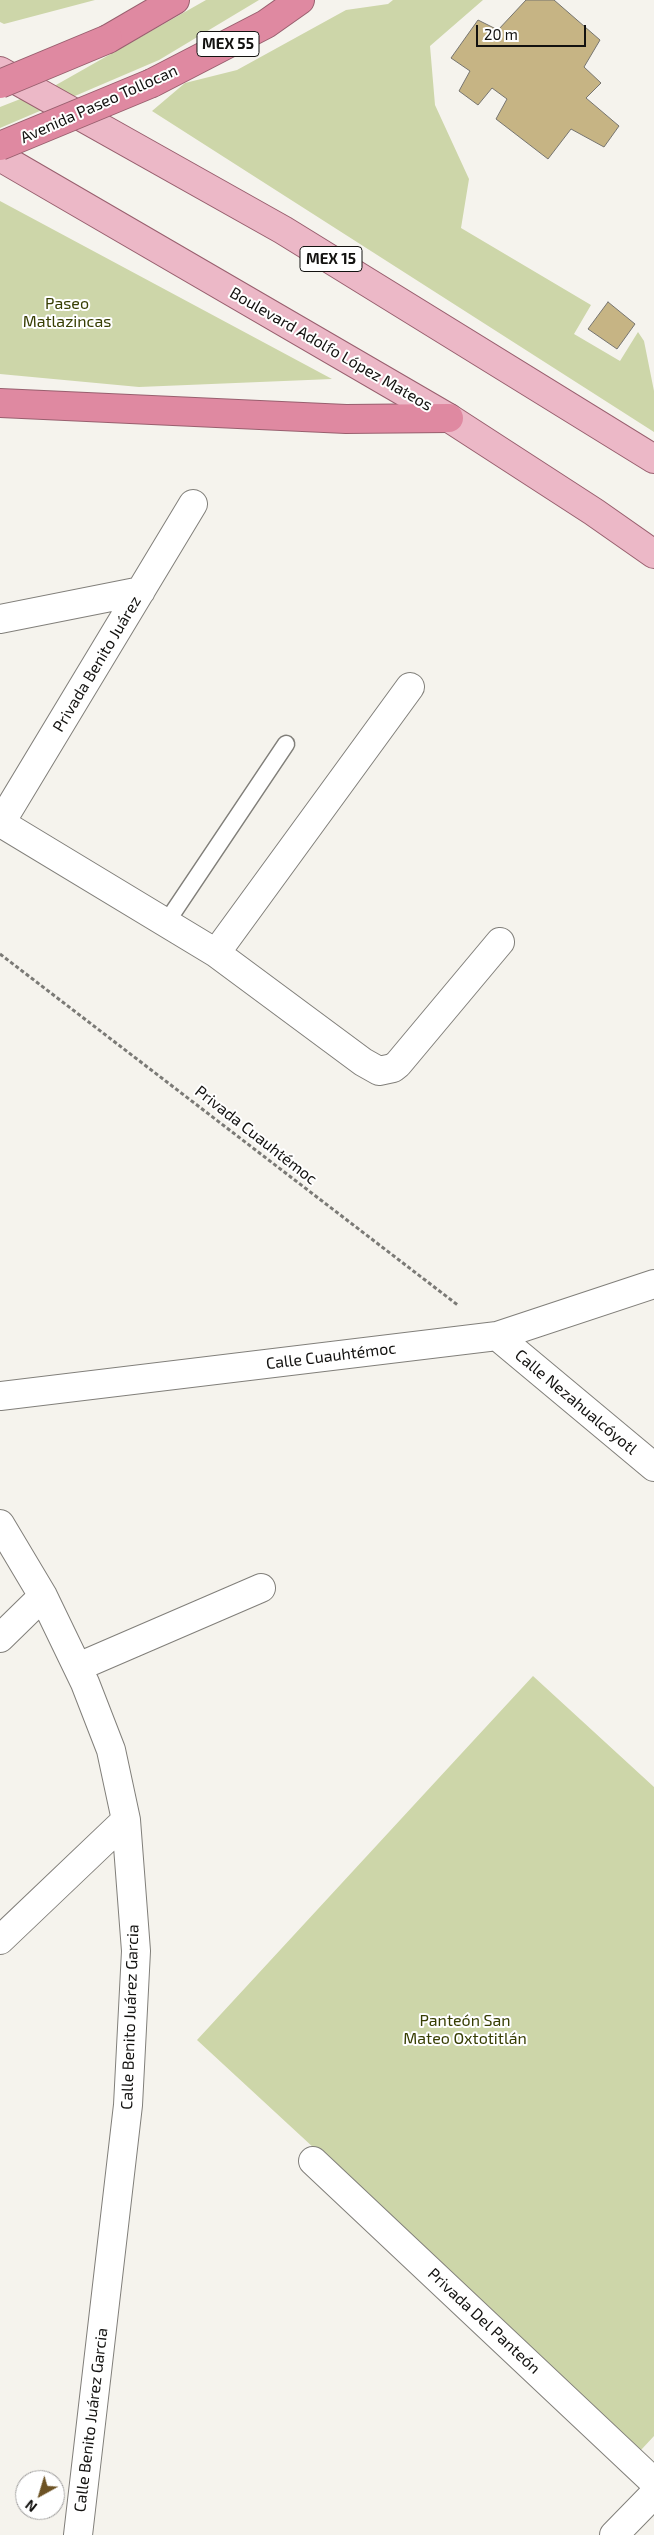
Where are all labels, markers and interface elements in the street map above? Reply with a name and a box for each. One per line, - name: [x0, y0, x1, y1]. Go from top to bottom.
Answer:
- scale bar: [479, 15, 589, 47]
- text: 20 m: [484, 25, 518, 43]
- road number: MEX 55: [197, 32, 259, 56]
- street label: Avenida Paseo Tollocan: [17, 61, 181, 147]
- road number: MEX 15: [300, 246, 362, 272]
- street label: Boulevard Adolfo López Mateos: [226, 283, 436, 415]
- park label: Paseo Matlazincas: [23, 294, 111, 332]
- street label: Privada Benito Juárez: [49, 592, 145, 736]
- street label: Privada Cuauhtémoc: [191, 1081, 321, 1189]
- street label: Calle Cuauhtémoc: [265, 1339, 397, 1373]
- street label: Calle Nezahualcóyotl: [511, 1345, 641, 1459]
- street label: Calle Benito Juárez Garcia: [117, 1924, 143, 2110]
- park label: Panteón San Mateo Oxtotitlán: [403, 2011, 527, 2049]
- street label: Privada Del Panteón: [424, 2264, 544, 2378]
- street label: Calle Benito Juárez Garcia: [70, 2327, 112, 2513]
- north arrow: [15, 2470, 65, 2520]
- text: N: [22, 2496, 40, 2516]

